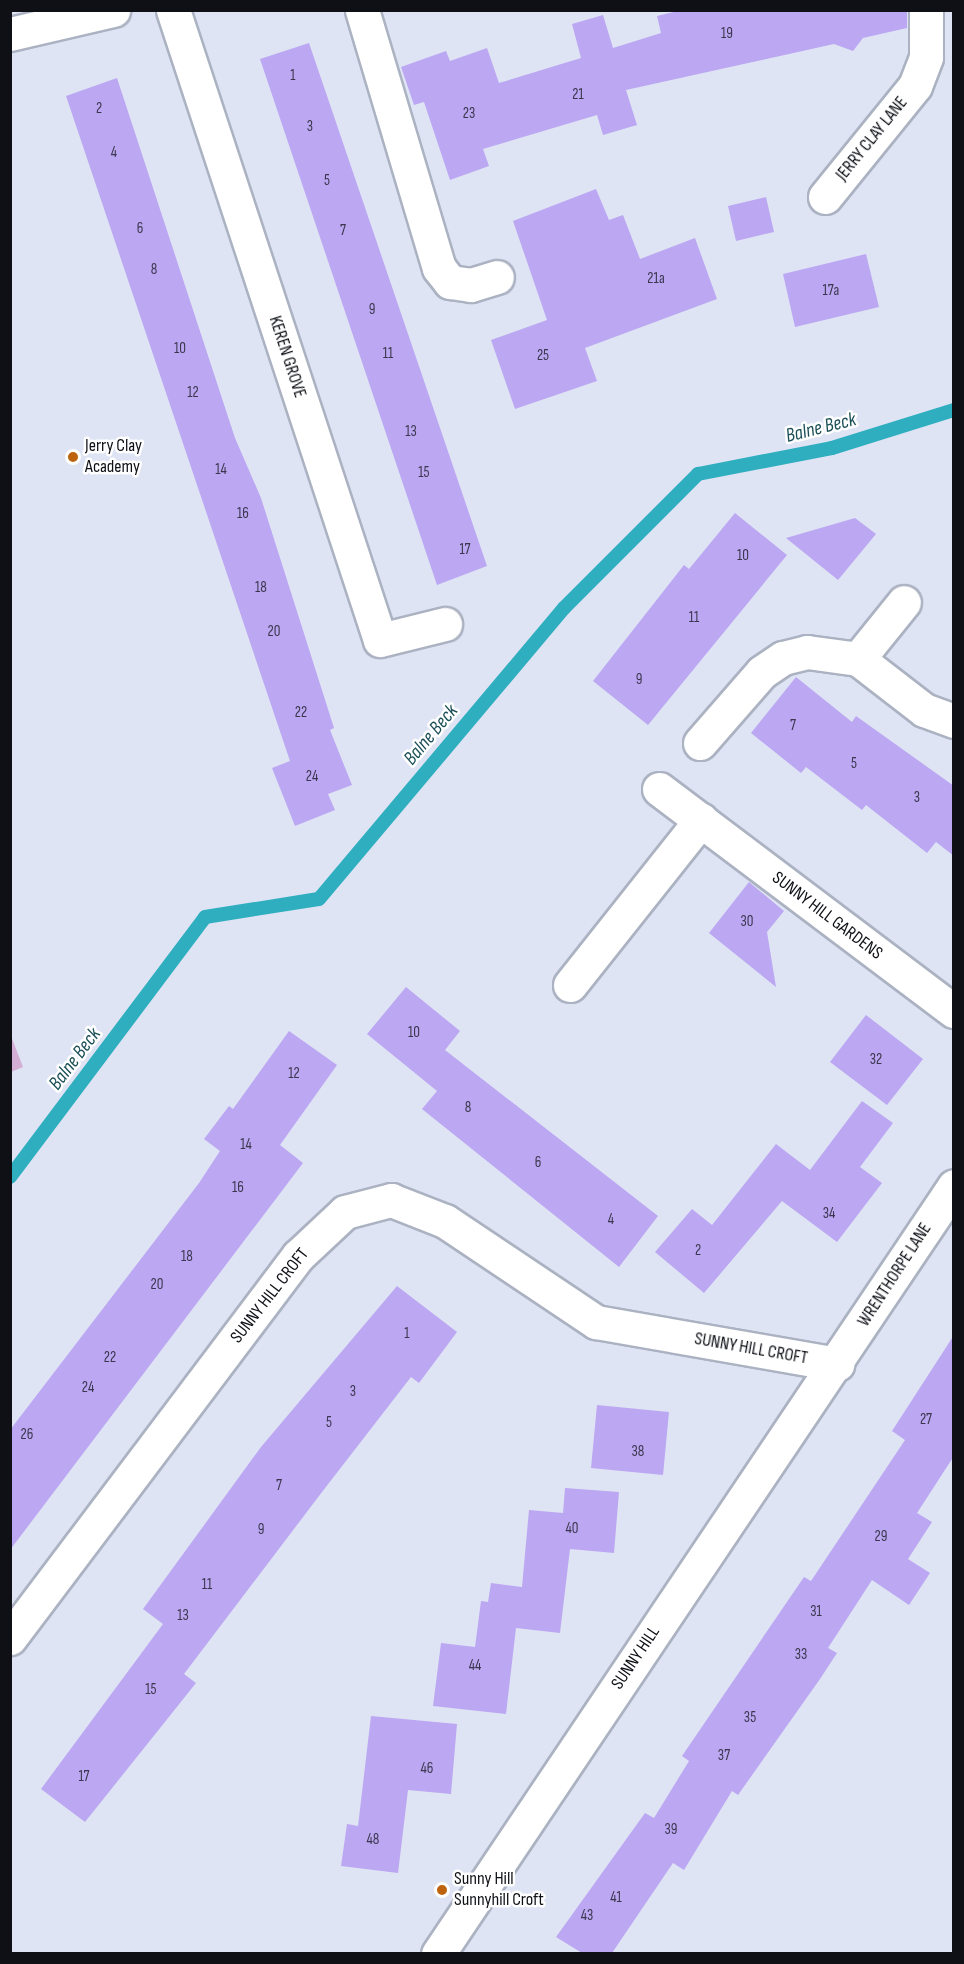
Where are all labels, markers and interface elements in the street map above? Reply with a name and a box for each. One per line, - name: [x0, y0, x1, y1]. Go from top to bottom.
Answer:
- house number: 19: [721, 25, 733, 43]
- house number: 1: [290, 67, 296, 85]
- house number: 21: [572, 86, 584, 104]
- street label: JERRY CLAY LANE: [832, 93, 912, 185]
- house number: 2: [96, 100, 102, 118]
- house number: 23: [463, 105, 475, 123]
- house number: 3: [307, 118, 313, 136]
- house number: 4: [111, 144, 117, 162]
- house number: 5: [324, 172, 330, 190]
- house number: 6: [137, 220, 143, 238]
- house number: 7: [340, 222, 346, 240]
- house number: 8: [151, 261, 157, 279]
- house number: 21a: [647, 270, 665, 288]
- house number: 17a: [823, 282, 839, 300]
- house number: 9: [369, 301, 375, 319]
- street label: KEREN GROVE: [264, 313, 310, 401]
- house number: 10: [174, 340, 186, 358]
- house number: 11: [383, 345, 393, 363]
- house number: 25: [537, 347, 549, 365]
- house number: 12: [187, 384, 199, 402]
- water label: Balne Beck: [783, 408, 859, 448]
- house number: 13: [405, 423, 417, 441]
- place label: Jerry Clay Academy: [85, 436, 142, 478]
- marker: Jerry Clay Academy: [66, 450, 80, 464]
- house number: 14: [215, 461, 227, 479]
- house number: 15: [418, 464, 430, 482]
- house number: 16: [237, 505, 249, 523]
- house number: 17: [459, 541, 471, 559]
- house number: 10: [737, 547, 749, 565]
- house number: 18: [255, 579, 267, 597]
- house number: 11: [689, 609, 699, 627]
- house number: 20: [268, 623, 280, 641]
- house number: 9: [636, 671, 642, 689]
- water label: Balne Beck: [399, 700, 463, 770]
- house number: 22: [295, 704, 307, 722]
- house number: 7: [790, 717, 796, 735]
- house number: 5: [851, 755, 857, 773]
- house number: 24: [306, 768, 318, 786]
- house number: 3: [914, 789, 920, 807]
- street label: SUNNY HILL GARDENS: [768, 868, 886, 964]
- house number: 30: [741, 913, 753, 931]
- water label: Balne Beck: [44, 1023, 106, 1095]
- house number: 10: [408, 1024, 420, 1042]
- house number: 32: [870, 1051, 882, 1069]
- house number: 12: [288, 1065, 300, 1083]
- house number: 8: [465, 1099, 471, 1117]
- house number: 14: [240, 1136, 252, 1154]
- house number: 6: [535, 1154, 541, 1172]
- house number: 16: [232, 1179, 244, 1197]
- house number: 34: [823, 1205, 835, 1223]
- house number: 4: [608, 1211, 614, 1229]
- street label: WRENTHORPE LANE: [853, 1219, 937, 1331]
- house number: 2: [695, 1242, 701, 1260]
- street label: SUNNY HILL CROFT: [226, 1244, 314, 1348]
- house number: 18: [181, 1248, 193, 1266]
- house number: 20: [151, 1276, 163, 1294]
- house number: 1: [404, 1325, 410, 1343]
- street label: SUNNY HILL CROFT: [693, 1328, 809, 1370]
- house number: 22: [104, 1349, 116, 1367]
- house number: 24: [82, 1379, 94, 1397]
- house number: 3: [350, 1383, 356, 1401]
- house number: 27: [920, 1411, 932, 1429]
- house number: 5: [326, 1414, 332, 1432]
- house number: 26: [21, 1426, 33, 1444]
- house number: 38: [632, 1443, 644, 1461]
- house number: 7: [276, 1477, 282, 1495]
- house number: 40: [566, 1520, 578, 1538]
- house number: 9: [258, 1521, 264, 1539]
- house number: 29: [875, 1528, 887, 1546]
- house number: 11: [202, 1576, 212, 1594]
- house number: 31: [810, 1603, 822, 1621]
- house number: 13: [177, 1607, 189, 1625]
- street label: SUNNY HILL: [607, 1622, 665, 1694]
- house number: 33: [795, 1646, 807, 1664]
- house number: 44: [469, 1657, 481, 1675]
- house number: 15: [145, 1681, 157, 1699]
- house number: 35: [744, 1709, 756, 1727]
- house number: 37: [718, 1747, 730, 1765]
- house number: 46: [421, 1760, 433, 1778]
- house number: 17: [78, 1768, 90, 1786]
- house number: 39: [665, 1821, 677, 1839]
- house number: 48: [367, 1831, 379, 1849]
- place label: Sunny Hill Sunnyhill Croft: [454, 1869, 544, 1912]
- marker: Sunny Hill Sunnyhill Croft: [435, 1883, 449, 1897]
- house number: 41: [610, 1889, 622, 1907]
- house number: 43: [581, 1907, 593, 1925]

